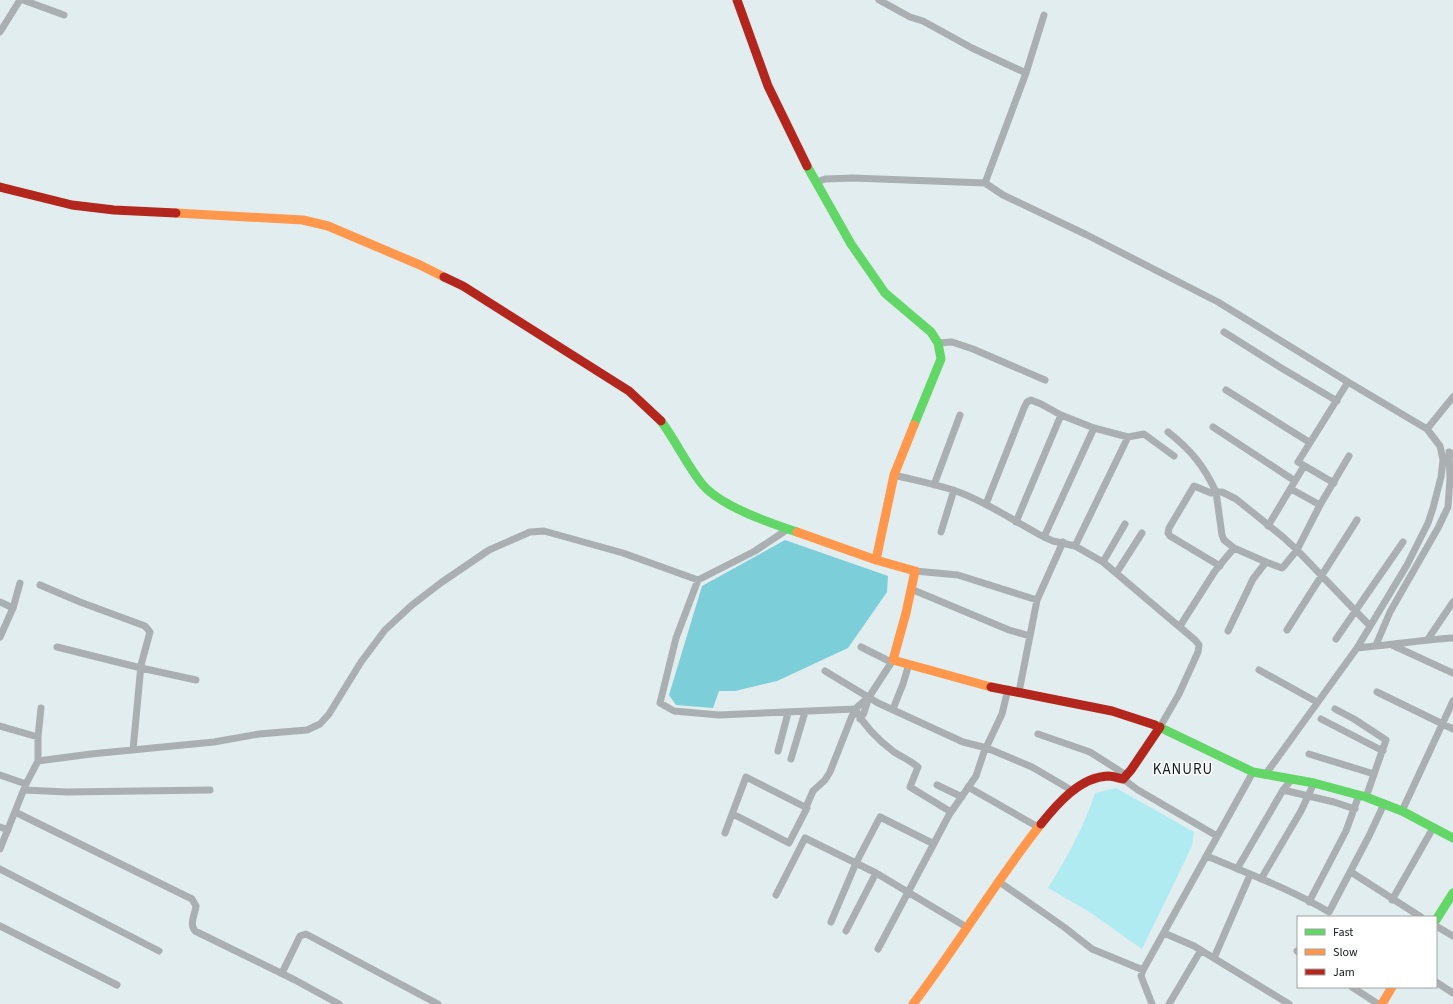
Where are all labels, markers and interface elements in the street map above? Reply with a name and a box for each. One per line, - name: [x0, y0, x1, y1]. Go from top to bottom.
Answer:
- district label: KANURU: [1153, 759, 1213, 780]
- legend: [1297, 916, 1437, 988]
- text: Fast: [1333, 924, 1353, 941]
- text: Slow: [1333, 944, 1358, 961]
- text: Jam: [1333, 964, 1355, 981]

